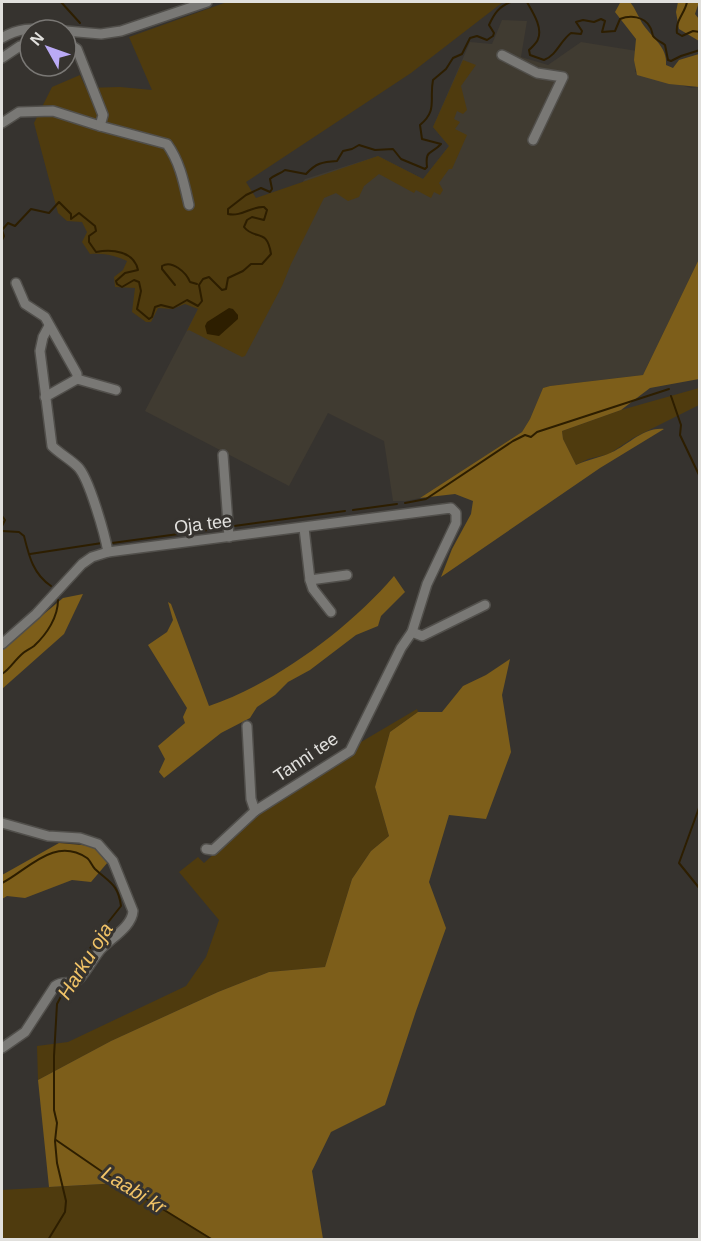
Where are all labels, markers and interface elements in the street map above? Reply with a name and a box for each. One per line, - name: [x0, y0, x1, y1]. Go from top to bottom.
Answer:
- north arrow: [18, 18, 78, 78]
- text: N: [27, 29, 47, 49]
- street label: Oja tee: [173, 511, 233, 537]
- street label: Tanni tee: [270, 728, 342, 786]
- water label: Harku oja: [53, 919, 117, 1003]
- water label: Laabi kr: [98, 1162, 171, 1219]

